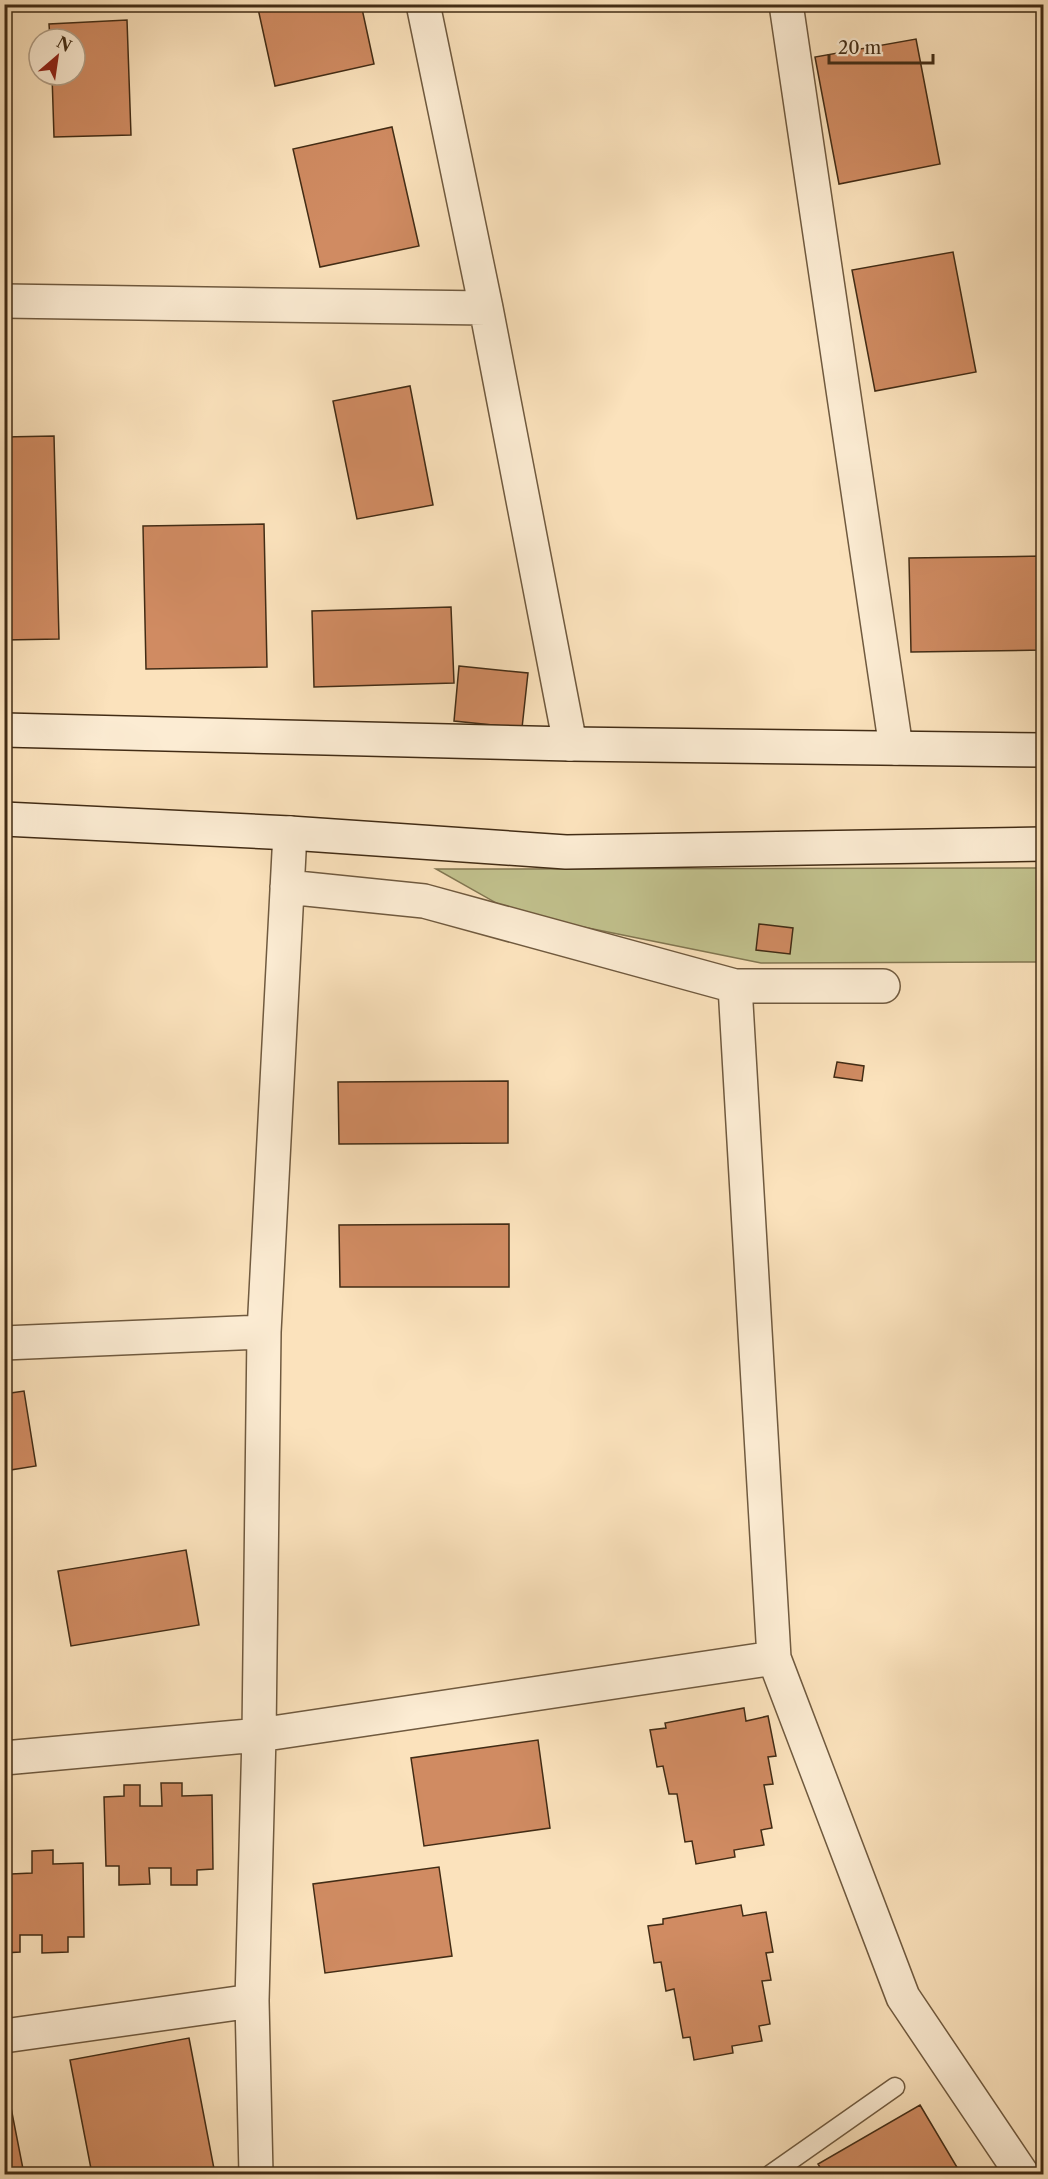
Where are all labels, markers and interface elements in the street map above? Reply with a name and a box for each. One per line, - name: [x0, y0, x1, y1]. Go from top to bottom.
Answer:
- north arrow: [27, 27, 87, 87]
- scale bar: [829, 27, 932, 65]
- text: N: [53, 32, 75, 56]
- text: 20 m: [838, 37, 882, 59]

